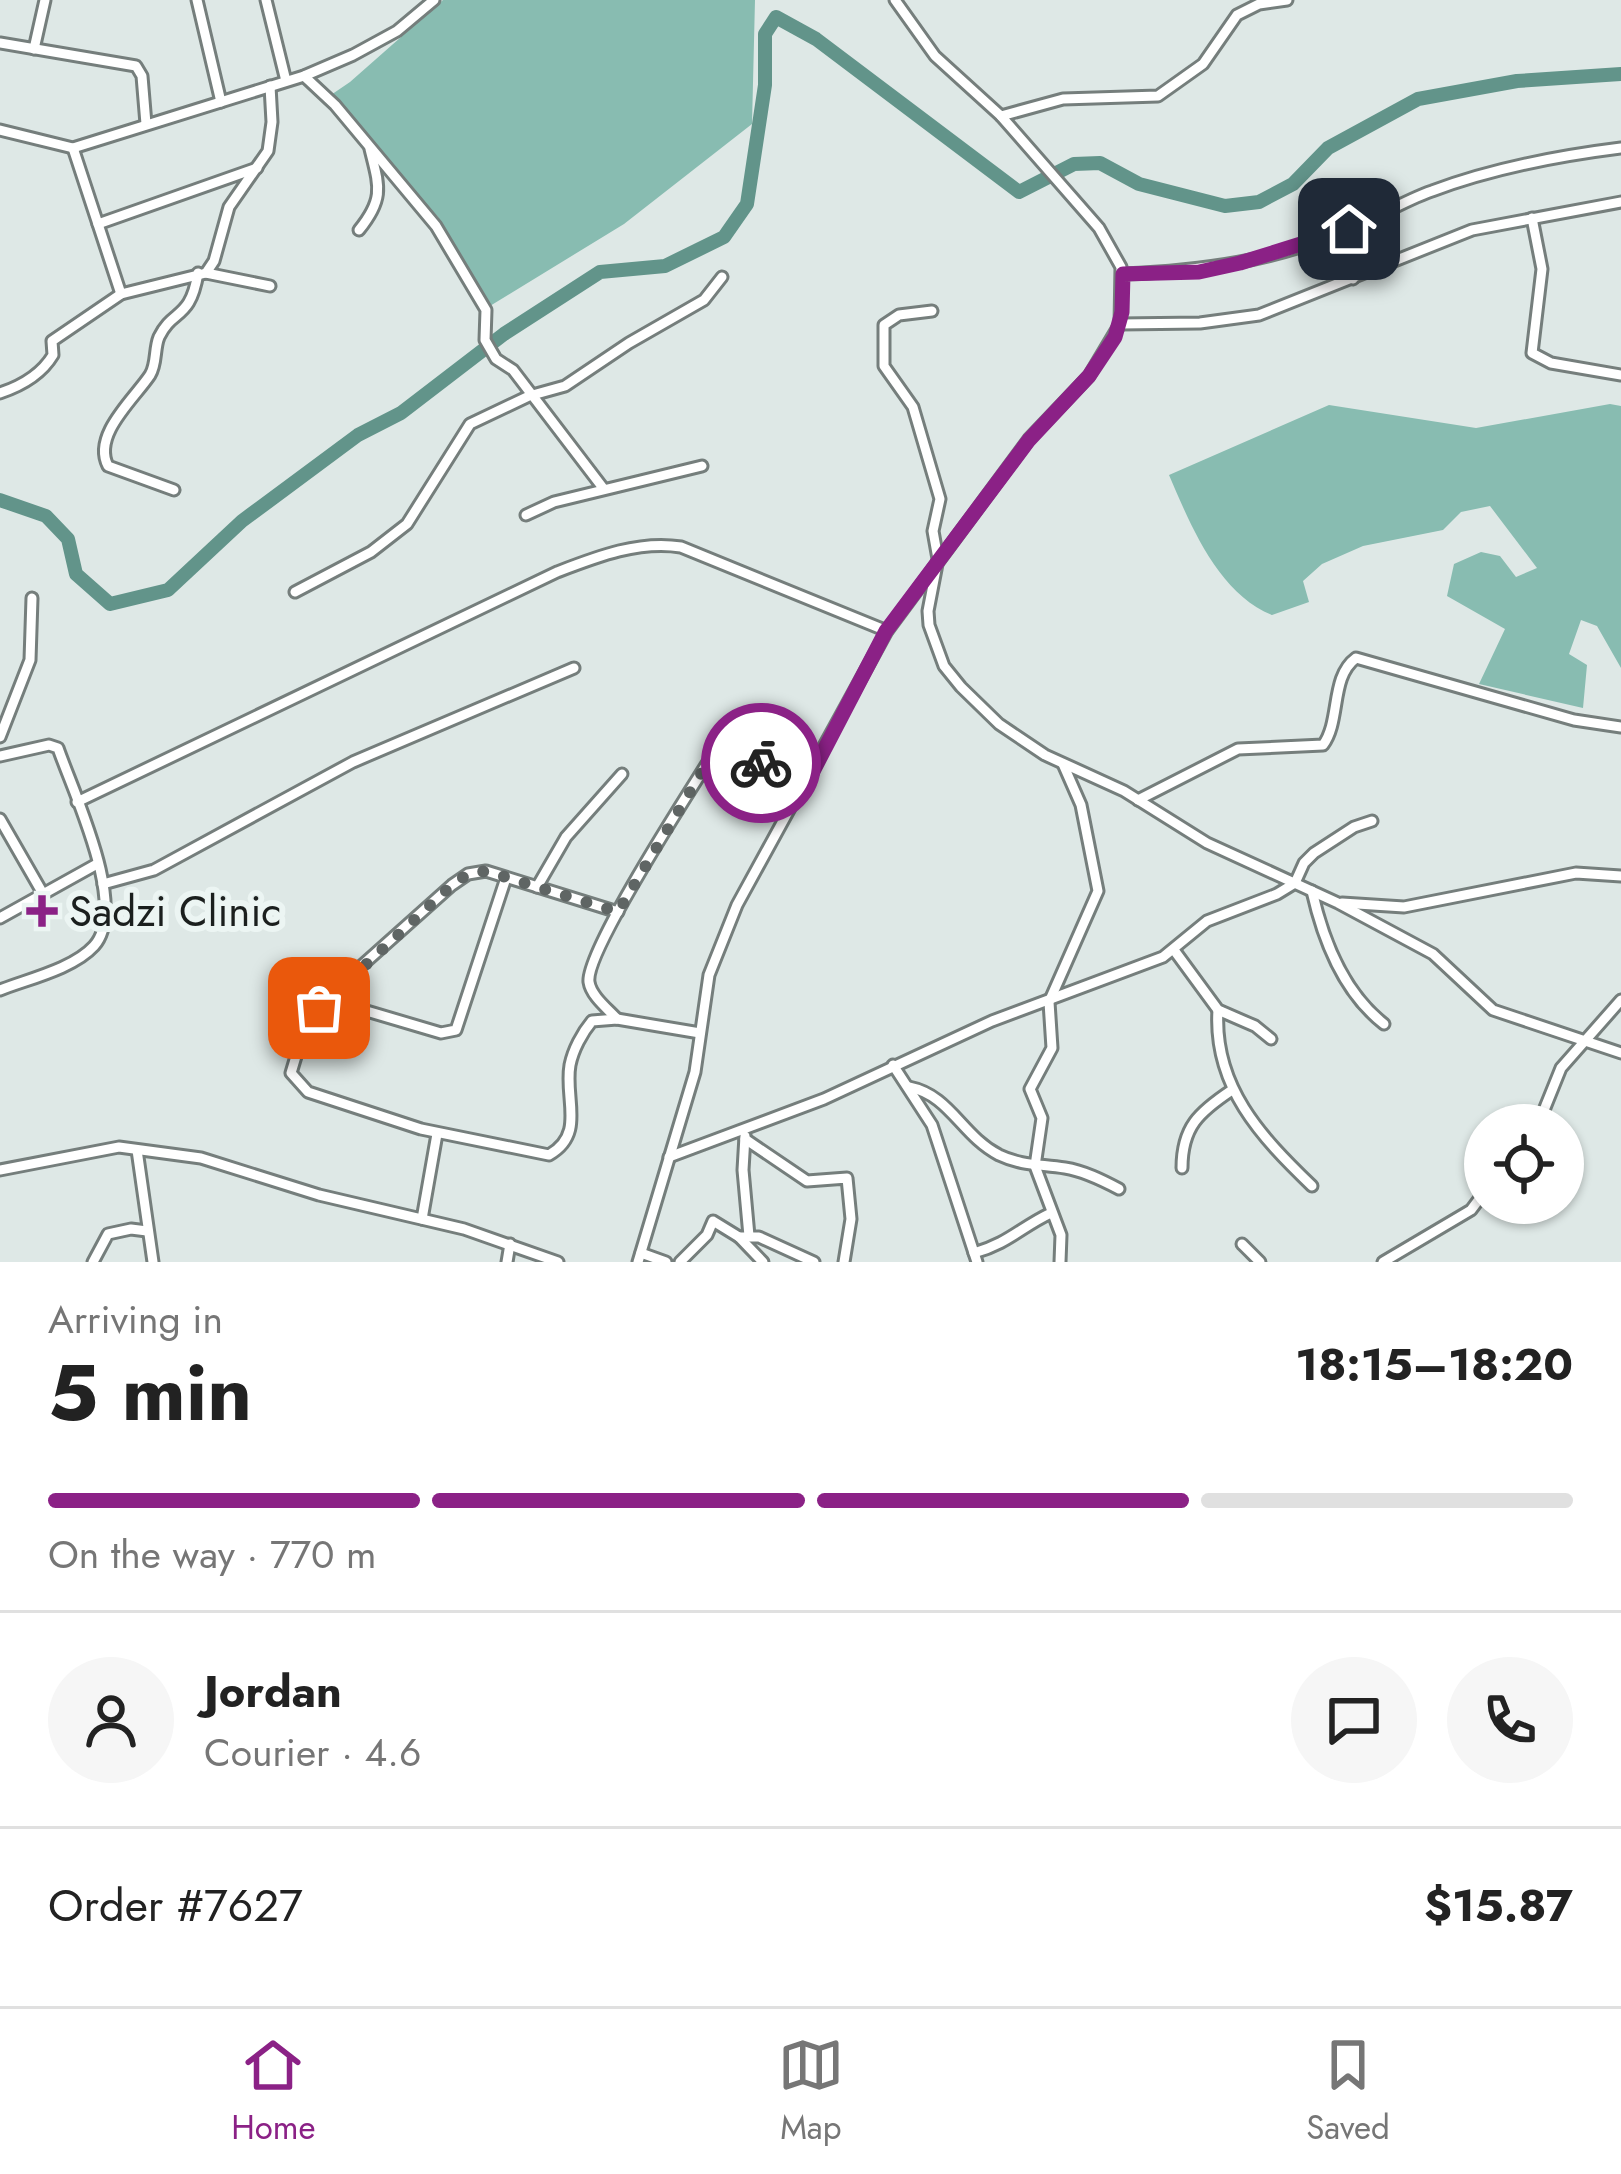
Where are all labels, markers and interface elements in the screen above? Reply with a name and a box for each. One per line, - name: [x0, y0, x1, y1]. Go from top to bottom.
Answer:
- pin: [1298, 178, 1400, 280]
- icon: home: [1316, 196, 1382, 262]
- courier: [701, 703, 821, 823]
- icon: bike: [728, 730, 794, 796]
- place label: Sadzi Clinic: [69, 881, 281, 942]
- marker: Sadzi Clinic: [26, 895, 58, 927]
- pin: [268, 957, 370, 1059]
- icon: bag: [286, 975, 352, 1041]
- map controls: [1464, 1104, 1584, 1224]
- button: locate: [1464, 1104, 1584, 1224]
- text: Arriving in: [48, 1291, 223, 1348]
- text: 18:15–18:20: [1295, 1332, 1573, 1397]
- text: 5 min: [48, 1337, 252, 1449]
- text: On the way · 770 m: [48, 1526, 376, 1583]
- button: person: [48, 1657, 174, 1783]
- button: chat: [1291, 1657, 1417, 1783]
- button: phone: [1447, 1657, 1573, 1783]
- text: Jordan: [204, 1659, 342, 1724]
- text: Courier · 4.6: [204, 1724, 421, 1781]
- text: Order #7627: [48, 1873, 303, 1938]
- text: $15.87: [1424, 1873, 1573, 1938]
- tab: Home: [231, 2032, 316, 2151]
- tab: Map: [778, 2032, 844, 2151]
- tab: Saved: [1306, 2032, 1390, 2151]

